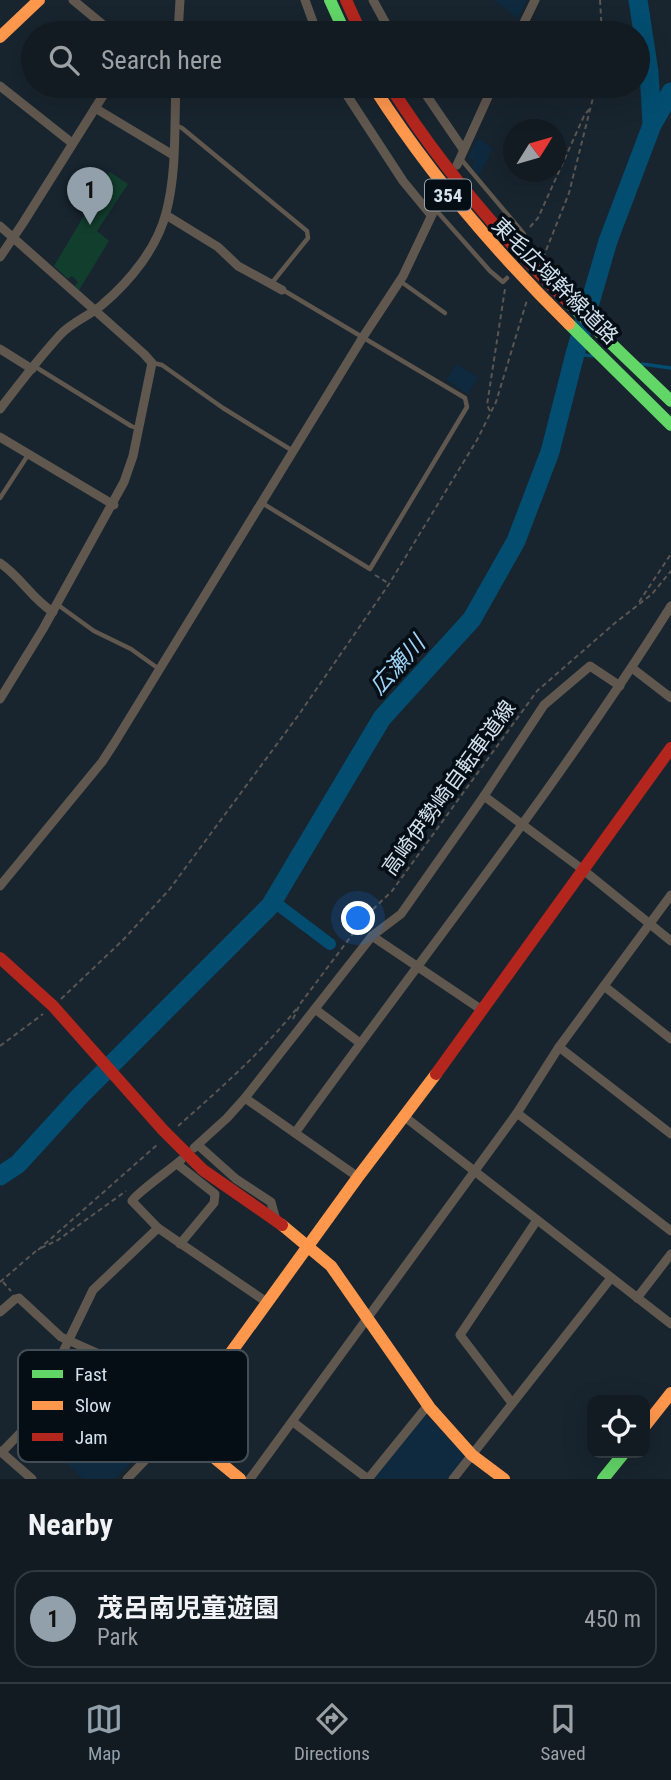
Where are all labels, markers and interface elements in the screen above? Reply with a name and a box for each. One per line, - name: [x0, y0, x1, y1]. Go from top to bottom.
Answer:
- search box: [21, 21, 650, 98]
- icon: search: [45, 41, 83, 79]
- text: Search here: [101, 45, 222, 75]
- north arrow: [503, 119, 566, 182]
- pin: 1: [67, 167, 113, 225]
- road number: 354: [425, 180, 471, 210]
- street label: 東毛広域幹線道路: [487, 213, 623, 349]
- water label: 広瀬川: [364, 628, 432, 700]
- street label: 高崎伊勢崎自転車道線: [378, 696, 520, 880]
- your location: [341, 901, 375, 935]
- legend: [18, 1350, 248, 1462]
- text: Fast: [75, 1363, 107, 1386]
- text: Slow: [75, 1394, 111, 1417]
- map controls: [587, 1395, 650, 1458]
- button: locate: [587, 1395, 650, 1458]
- text: Jam: [75, 1426, 108, 1449]
- text: Nearby: [28, 1507, 113, 1542]
- text: 茂呂南児童遊園: [97, 1593, 279, 1623]
- text: 1: [47, 1606, 59, 1633]
- text: 450 m: [584, 1606, 641, 1633]
- text: Park: [97, 1624, 138, 1651]
- tab: Map: [85, 1700, 123, 1765]
- tab: Directions: [294, 1700, 370, 1765]
- tab: Saved: [540, 1700, 586, 1765]

